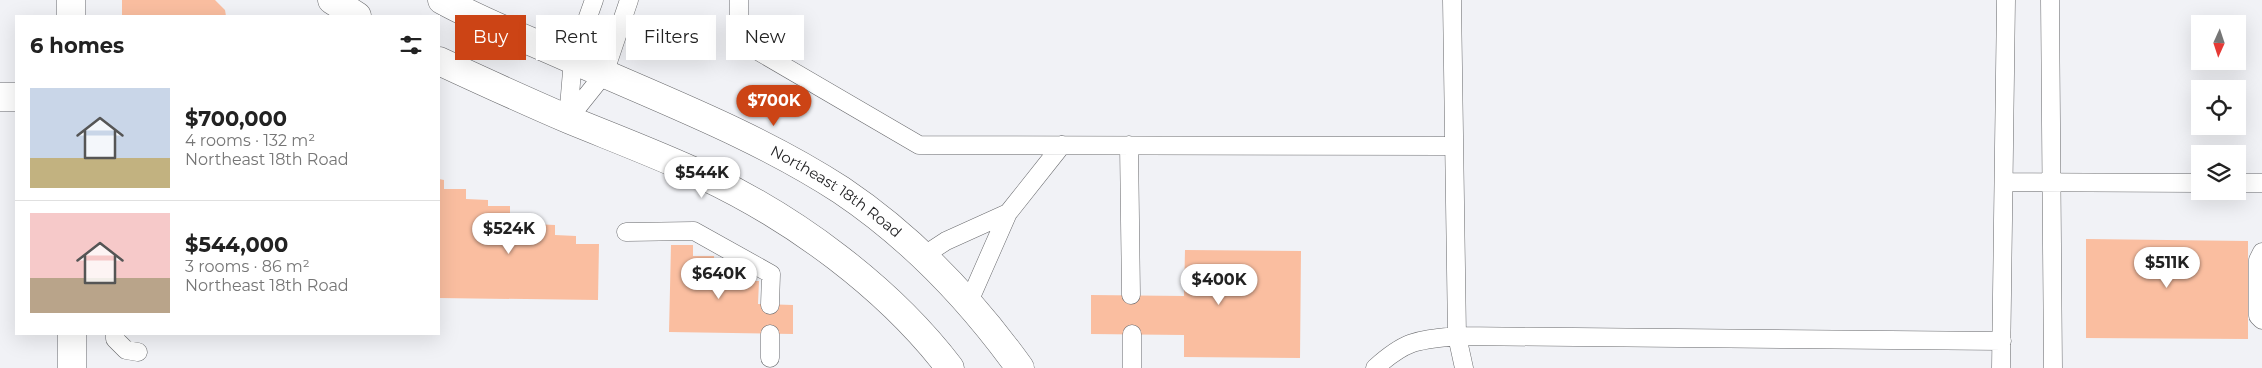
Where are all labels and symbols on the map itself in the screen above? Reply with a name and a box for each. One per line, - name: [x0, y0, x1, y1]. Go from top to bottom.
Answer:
- north arrow: [2191, 15, 2246, 70]
- pin: $700K: [739, 84, 809, 127]
- street label: Northeast 18th Road: [767, 141, 906, 241]
- pin: $544K: [667, 156, 737, 199]
- pin: $524K: [474, 212, 544, 255]
- pin: $511K: [2132, 246, 2202, 289]
- pin: $640K: [684, 258, 754, 300]
- pin: $400K: [1184, 264, 1254, 306]

